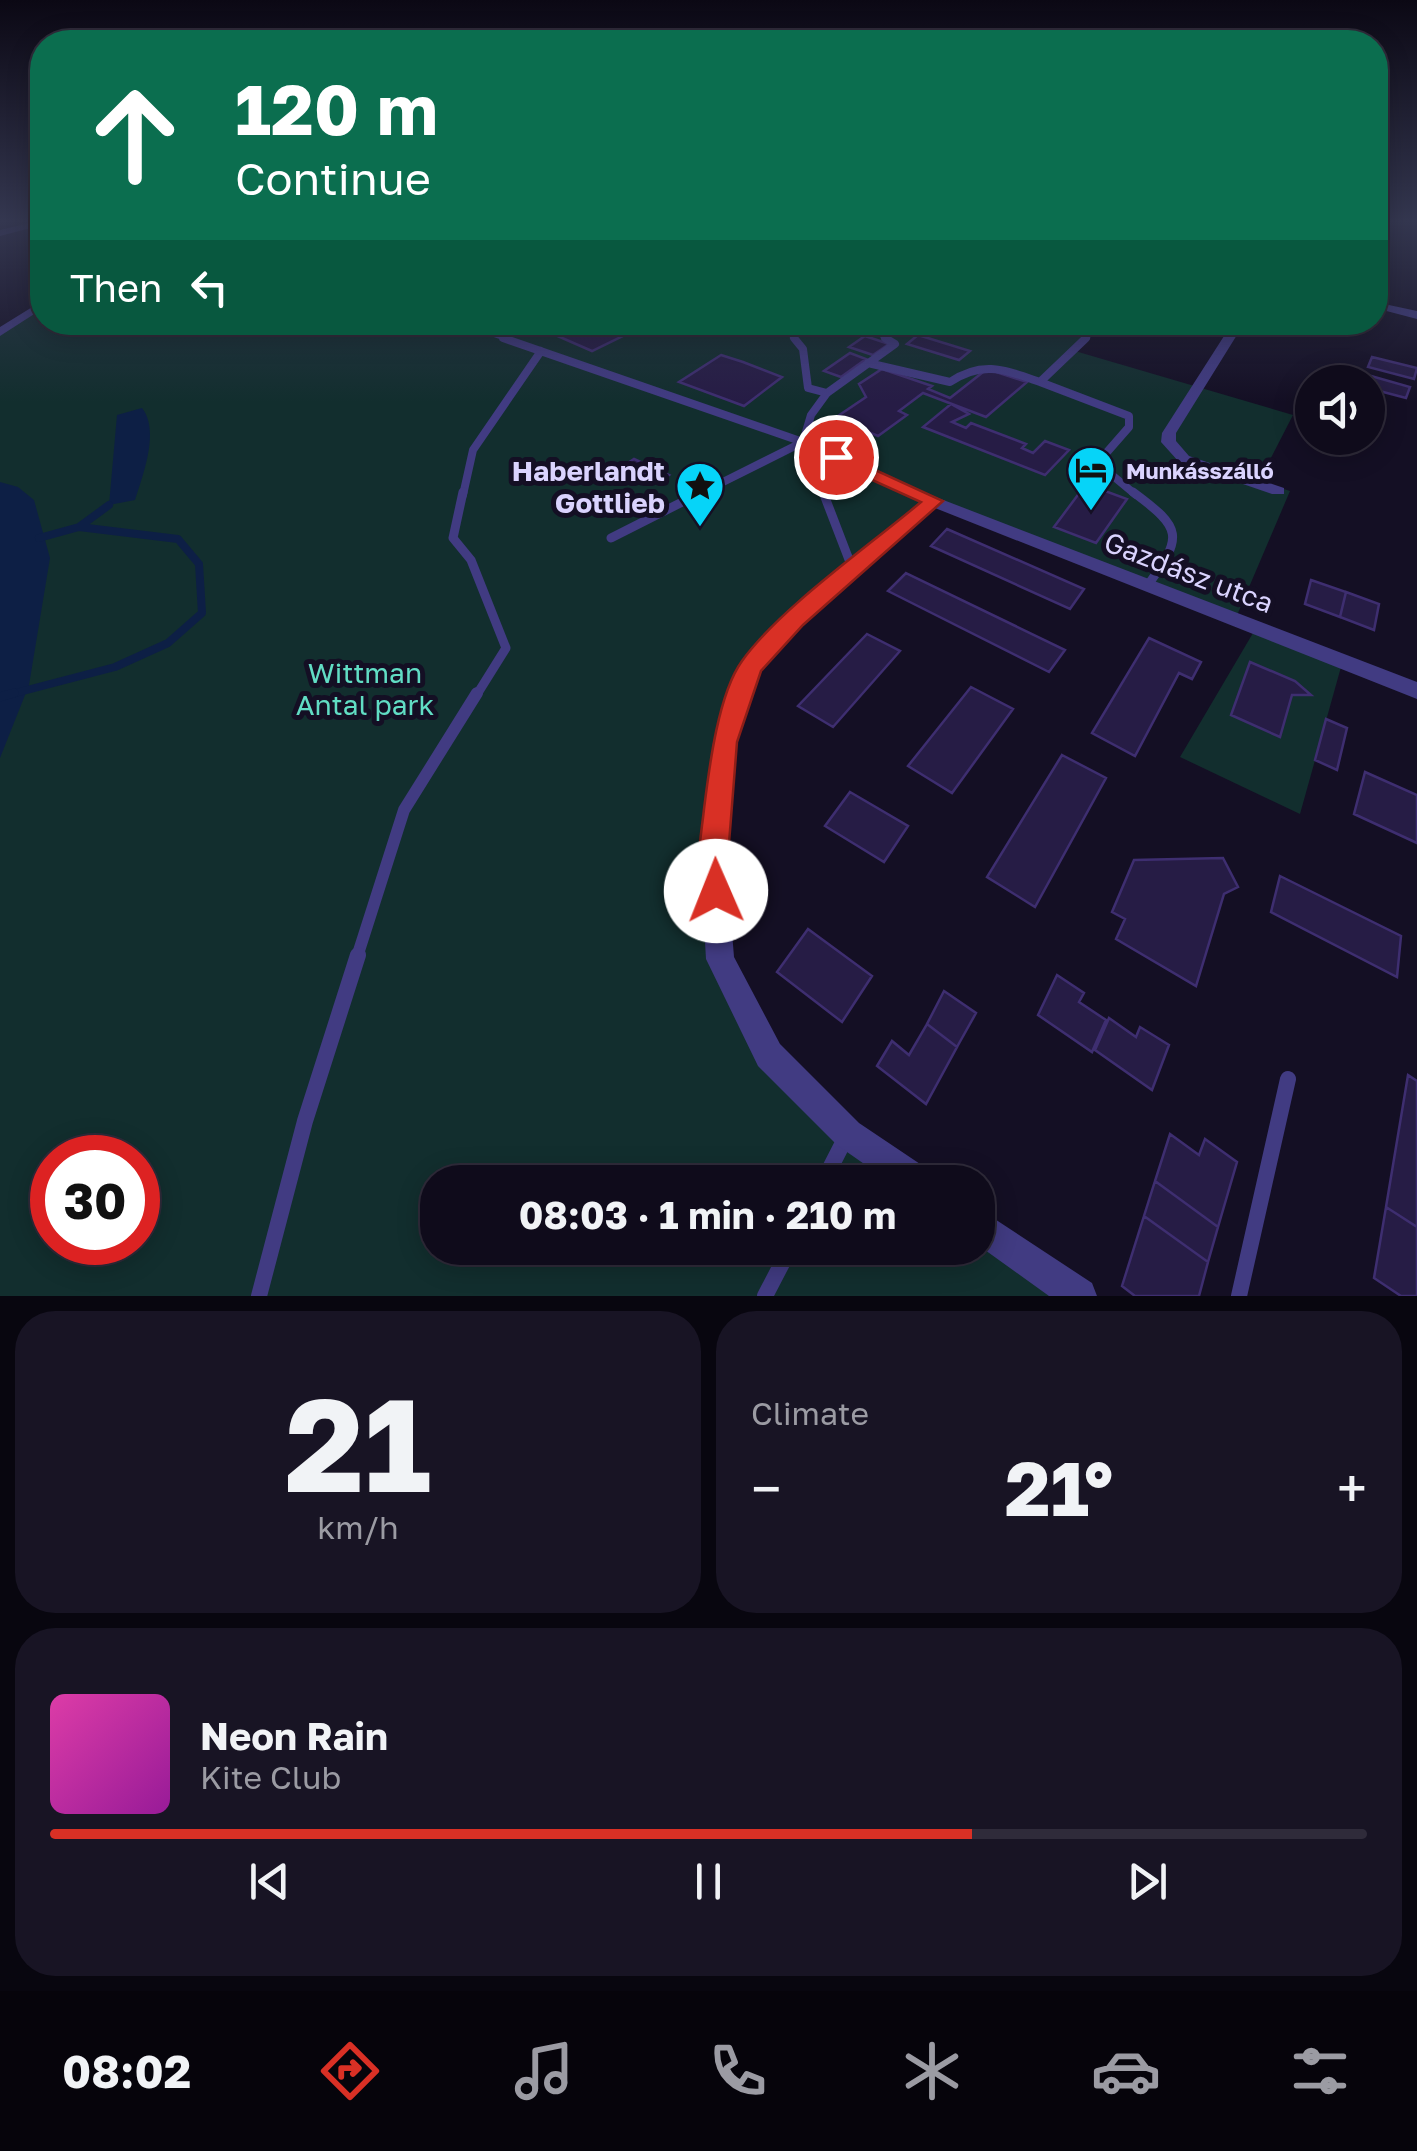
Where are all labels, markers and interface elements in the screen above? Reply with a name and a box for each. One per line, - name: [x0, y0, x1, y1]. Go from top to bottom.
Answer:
- text: 120 m: [235, 66, 438, 150]
- icon: ahead: [70, 70, 200, 200]
- text: Continue: [235, 151, 431, 205]
- icon: left: [182, 260, 237, 315]
- text: Then: [70, 265, 162, 310]
- map controls: [1295, 365, 1385, 455]
- button: sound: [1295, 365, 1385, 455]
- pin: [794, 415, 879, 500]
- icon: arrive: [809, 430, 864, 485]
- hotel icon: Munkásszálló: [1065, 444, 1117, 512]
- place label: Haberlandt Gottlieb: [512, 454, 665, 519]
- place label: Munkásszálló: [1126, 457, 1274, 484]
- place icon: Haberlandt Gottlieb: [674, 460, 726, 528]
- street label: Gazdász utca: [1100, 525, 1278, 619]
- park label: Wittman Antal park: [296, 656, 434, 721]
- position arrow: [664, 839, 768, 943]
- speed limit sign: 30: [30, 1135, 160, 1265]
- text: 08:03 · 1 min · 210 m: [519, 1192, 896, 1237]
- text: 21: [285, 1365, 431, 1521]
- text: Climate: [751, 1394, 869, 1432]
- text: 21°: [1005, 1442, 1113, 1533]
- text: −: [751, 1455, 781, 1521]
- text: +: [1337, 1455, 1367, 1521]
- text: km/h: [317, 1508, 399, 1546]
- text: Neon Rain: [200, 1713, 388, 1758]
- text: Kite Club: [200, 1758, 341, 1796]
- icon: previous: [242, 1854, 297, 1909]
- icon: pause: [681, 1854, 736, 1909]
- icon: next: [1120, 1854, 1175, 1909]
- icon: directions: [315, 2036, 385, 2106]
- icon: music: [509, 2036, 579, 2106]
- icon: phone: [703, 2036, 773, 2106]
- icon: climate: [897, 2036, 967, 2106]
- icon: car: [1091, 2036, 1161, 2106]
- icon: filters: [1285, 2036, 1355, 2106]
- text: 08:02: [62, 2044, 191, 2098]

